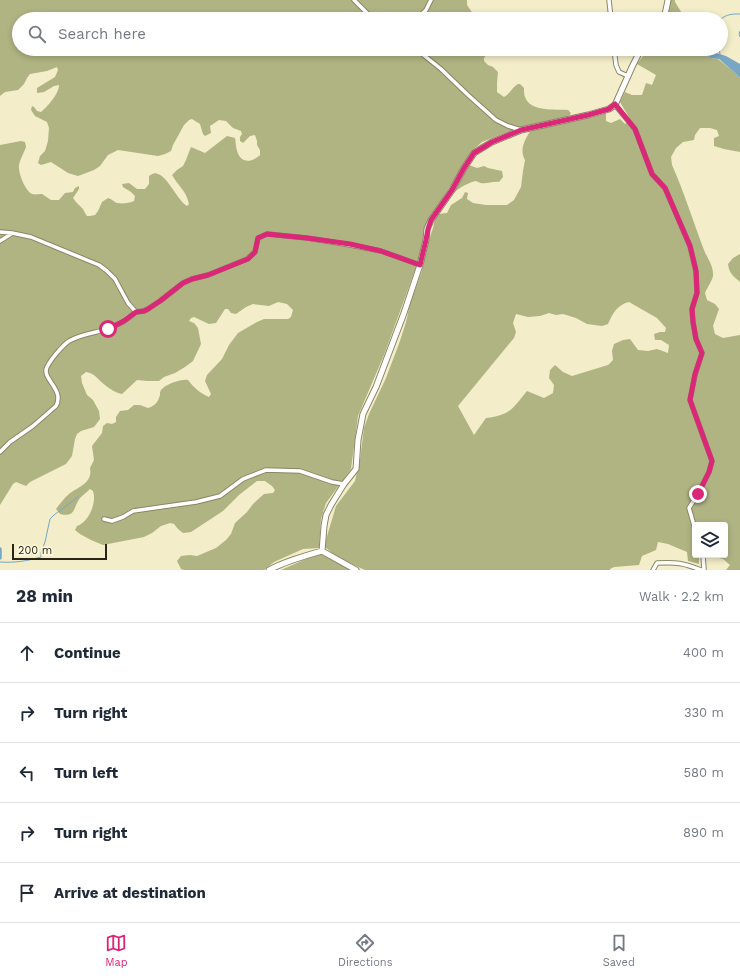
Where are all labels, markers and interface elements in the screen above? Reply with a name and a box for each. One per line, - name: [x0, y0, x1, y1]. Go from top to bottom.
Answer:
- search box: [12, 12, 728, 56]
- icon: search: [26, 23, 48, 45]
- text: Search here: [58, 25, 146, 43]
- route start: [99, 320, 117, 338]
- route end: [689, 485, 707, 503]
- map controls: [692, 522, 728, 558]
- button: layers: [692, 522, 728, 558]
- scale bar: [12, 542, 107, 561]
- text: 200 m: [18, 544, 52, 557]
- text: 28 min: [16, 586, 73, 606]
- text: Walk · 2.2 km: [639, 589, 724, 604]
- icon: ahead: [16, 642, 38, 664]
- text: Continue: [54, 644, 121, 662]
- text: 400 m: [683, 645, 724, 660]
- icon: right: [16, 702, 38, 724]
- text: Turn right: [54, 704, 127, 722]
- text: 330 m: [684, 705, 724, 720]
- icon: left: [16, 762, 38, 784]
- text: Turn left: [54, 764, 118, 782]
- text: 580 m: [684, 765, 724, 780]
- icon: right: [16, 822, 38, 844]
- text: Turn right: [54, 824, 127, 842]
- text: 890 m: [683, 825, 724, 840]
- icon: arrive: [16, 882, 38, 904]
- text: Arrive at destination: [54, 884, 206, 902]
- tab: Map: [105, 932, 128, 969]
- tab: Directions: [338, 932, 392, 969]
- tab: Saved: [603, 932, 635, 969]

